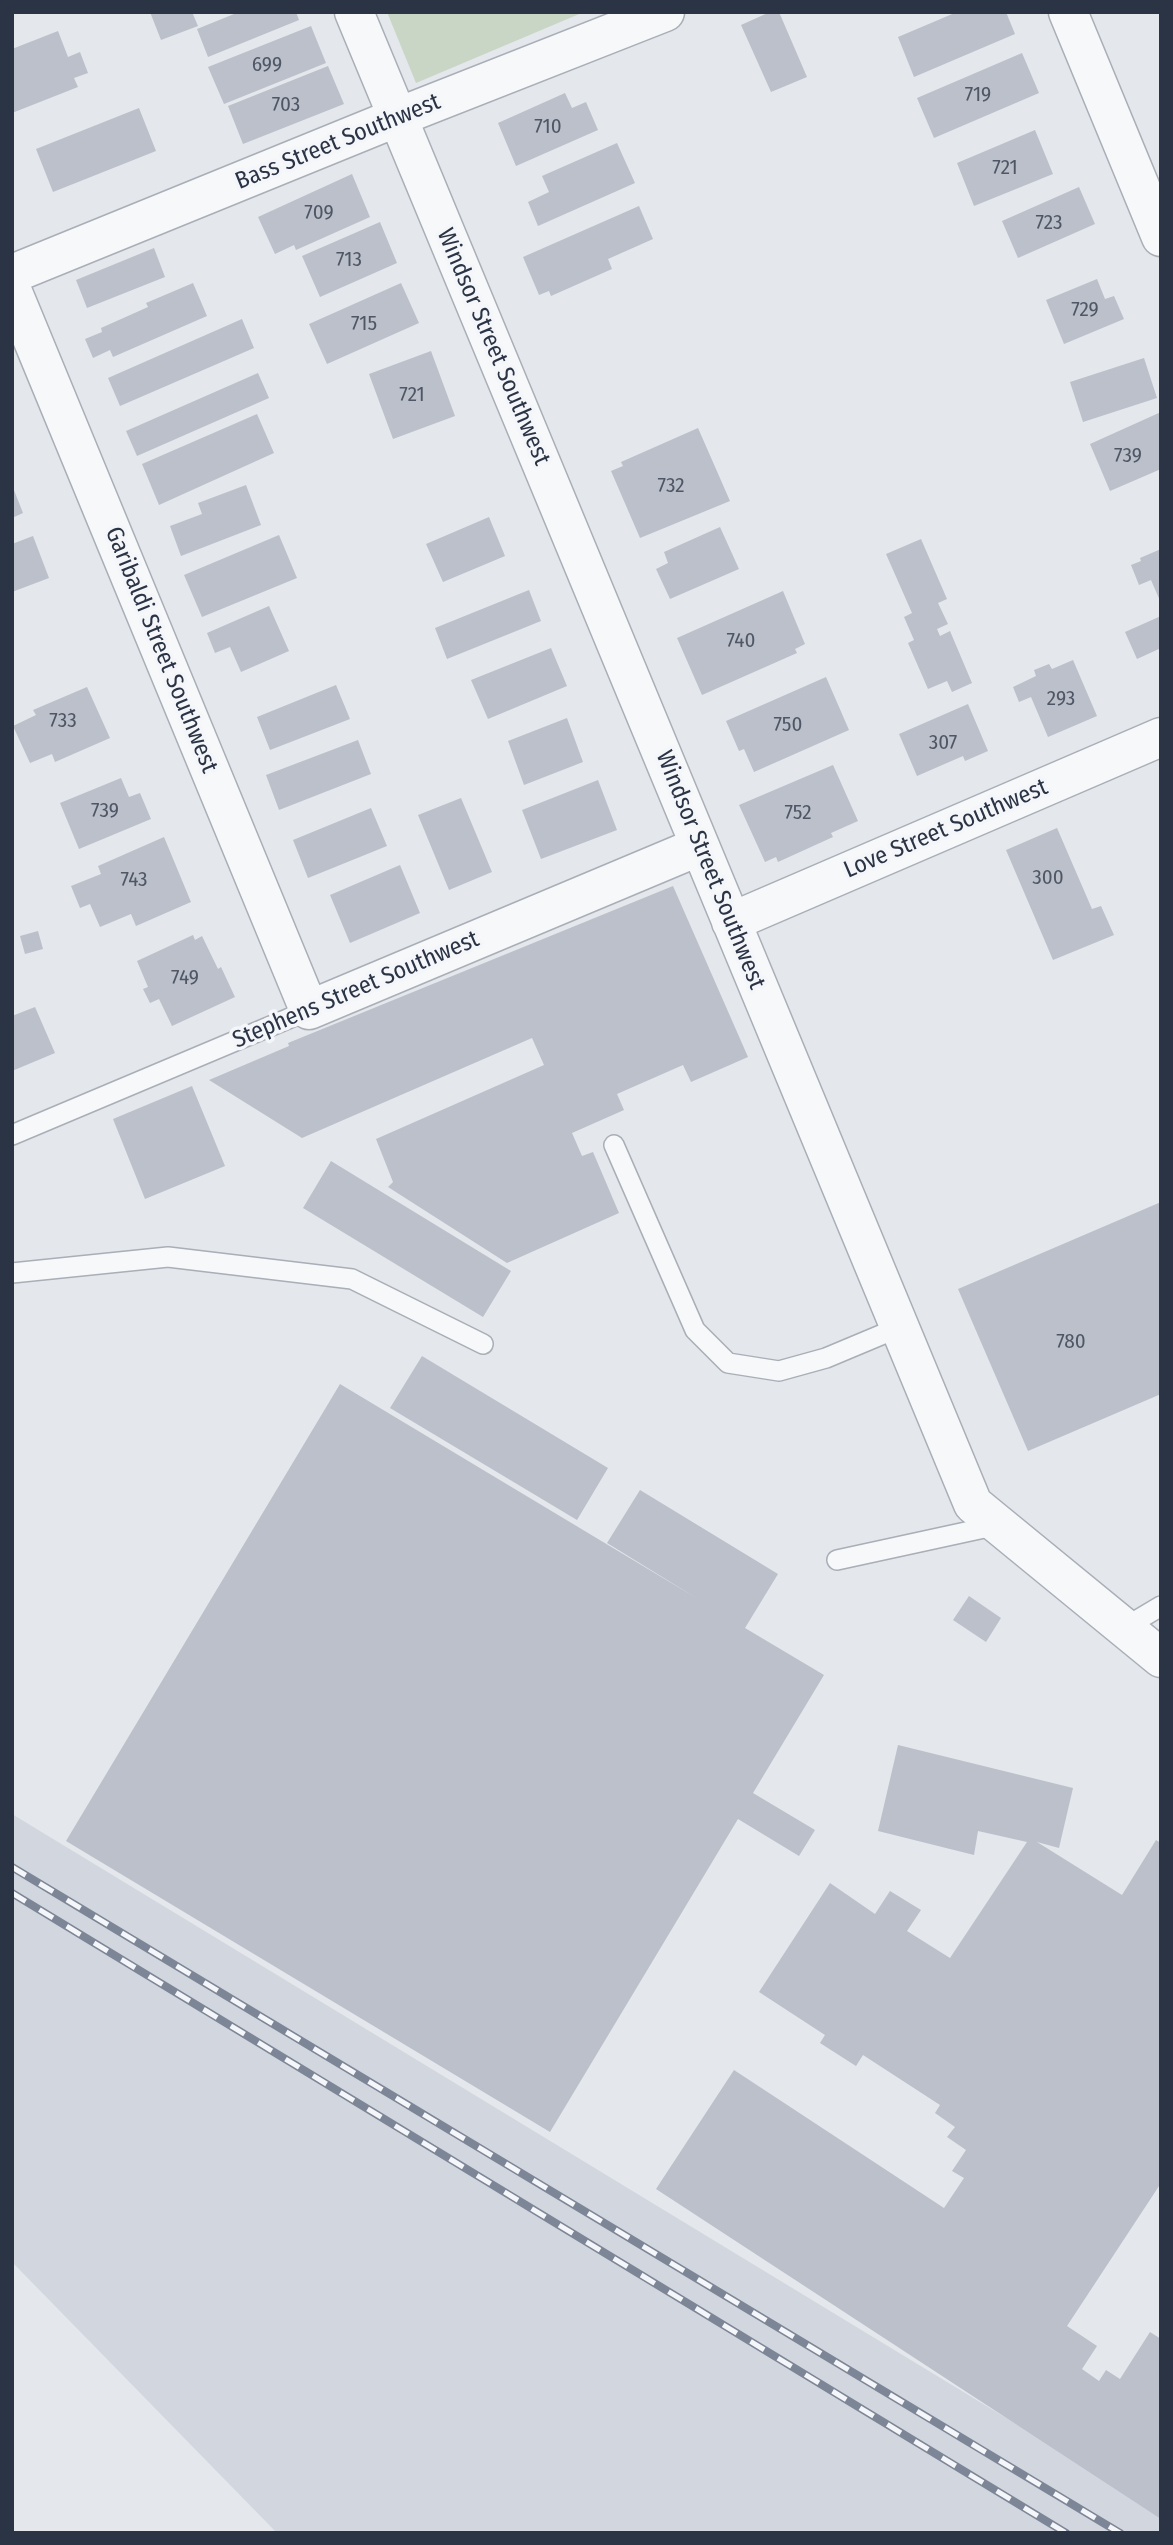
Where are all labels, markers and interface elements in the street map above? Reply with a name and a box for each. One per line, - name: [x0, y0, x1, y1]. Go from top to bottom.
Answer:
- house number: 699: [252, 52, 282, 78]
- house number: 719: [965, 82, 991, 108]
- street label: Bass Street Southwest: [231, 88, 445, 196]
- house number: 703: [272, 92, 300, 118]
- house number: 710: [534, 114, 562, 140]
- house number: 721: [992, 155, 1018, 181]
- house number: 709: [304, 200, 334, 226]
- house number: 723: [1036, 210, 1062, 236]
- street label: Windsor Street Southwest: [430, 224, 556, 470]
- house number: 713: [336, 247, 362, 273]
- house number: 729: [1071, 297, 1099, 323]
- house number: 715: [351, 311, 377, 337]
- house number: 721: [399, 382, 425, 408]
- house number: 739: [1114, 443, 1142, 469]
- house number: 732: [658, 473, 684, 499]
- street label: Garibaldi Street Southwest: [98, 523, 224, 777]
- house number: 740: [727, 628, 755, 654]
- house number: 293: [1047, 686, 1075, 712]
- house number: 733: [49, 708, 77, 734]
- house number: 750: [774, 712, 802, 738]
- house number: 307: [929, 730, 957, 756]
- street label: Windsor Street Southwest: [649, 747, 771, 993]
- street label: Love Street Southwest: [840, 773, 1052, 885]
- house number: 739: [91, 798, 119, 824]
- house number: 752: [785, 800, 811, 826]
- house number: 300: [1032, 865, 1064, 891]
- house number: 743: [120, 867, 148, 893]
- street label: Stephens Street Southwest: [228, 925, 484, 1055]
- house number: 749: [171, 965, 199, 991]
- house number: 780: [1056, 1329, 1086, 1355]

